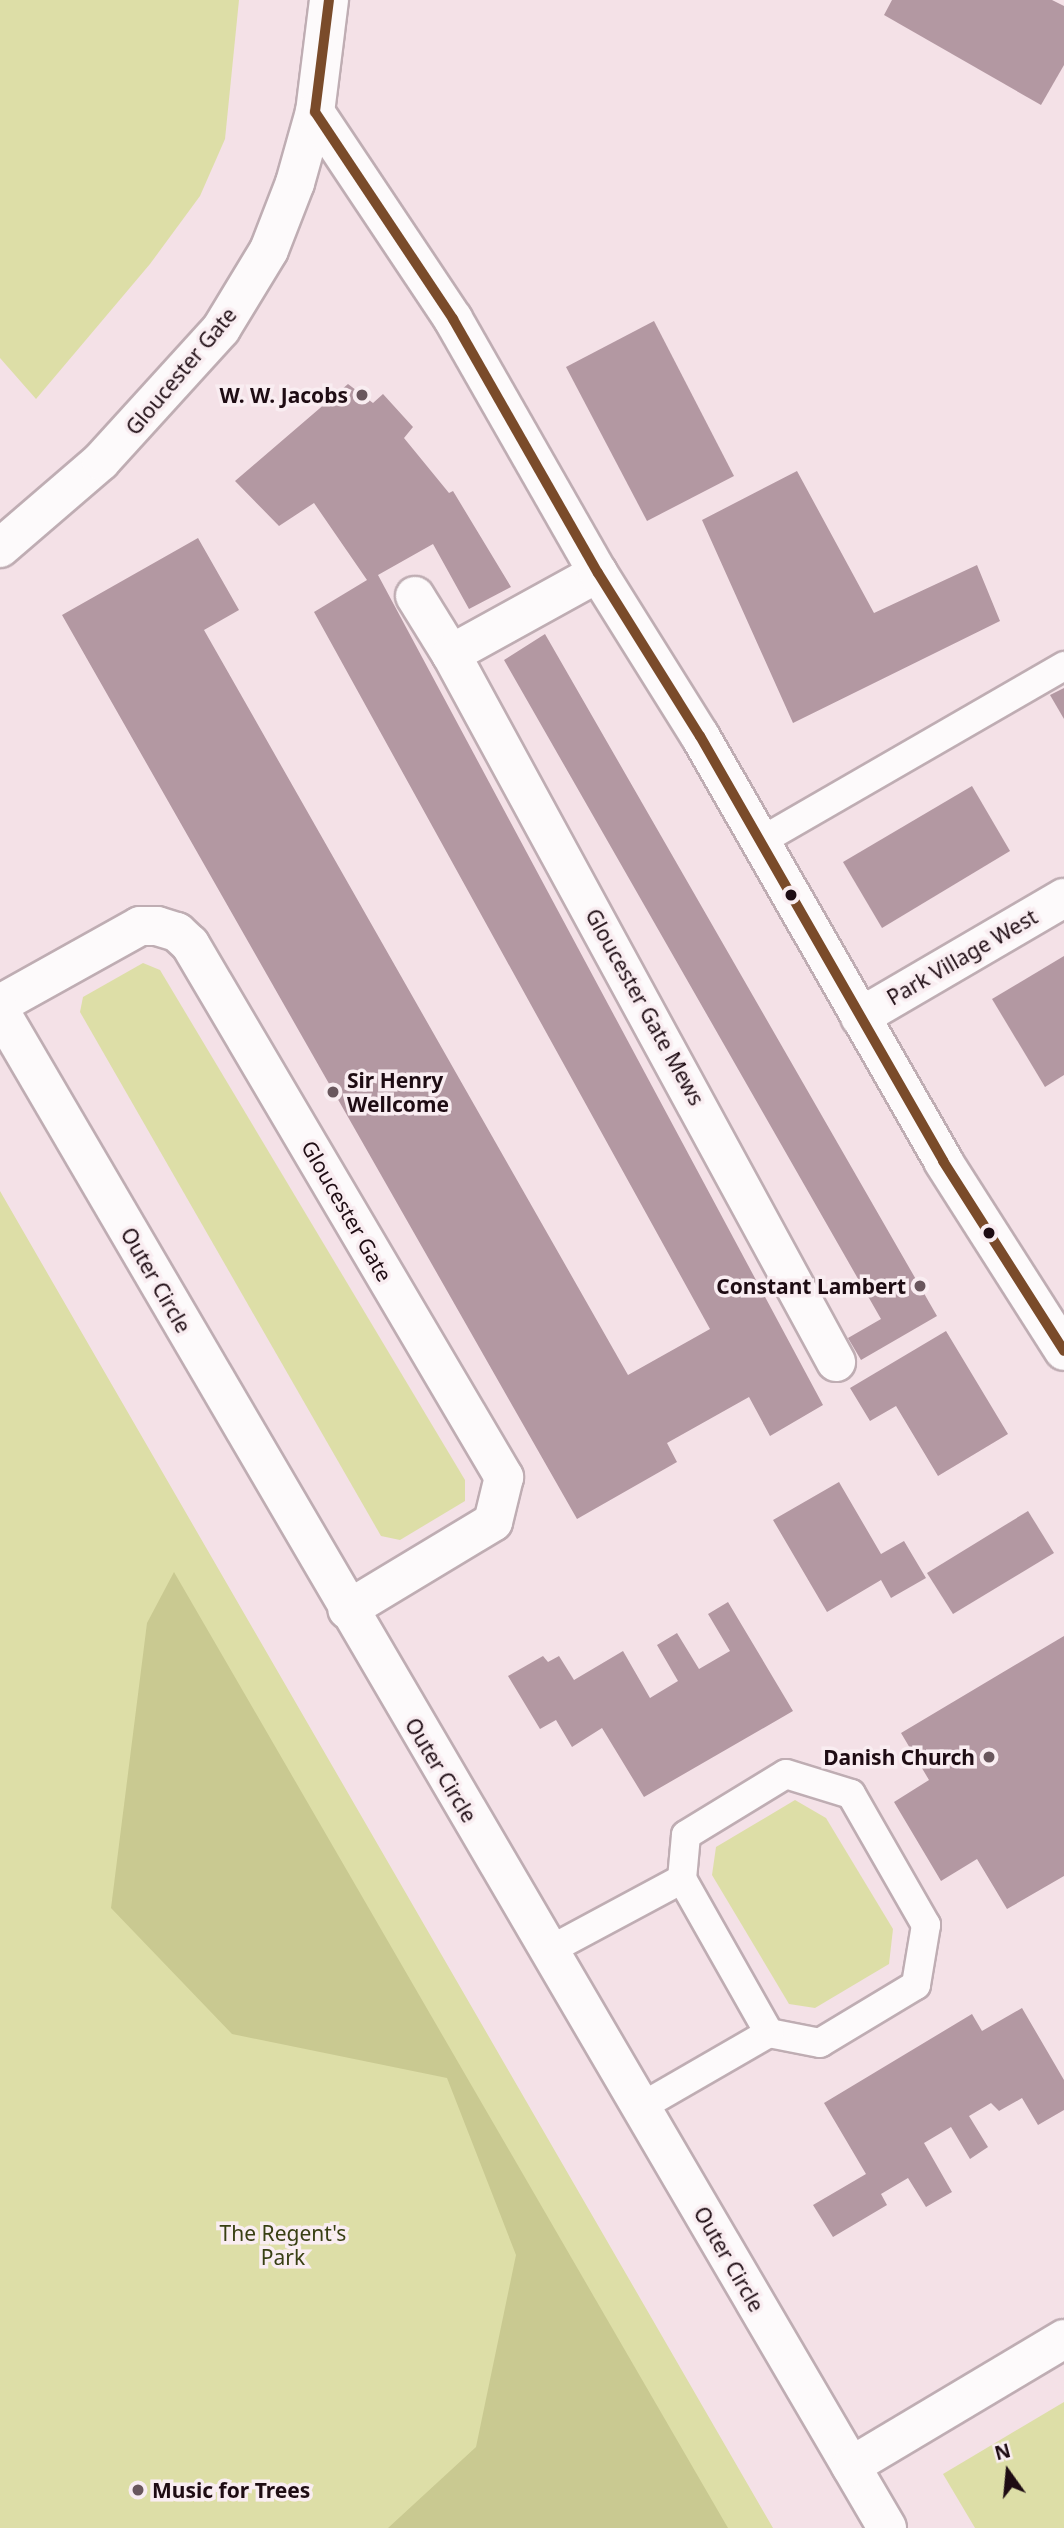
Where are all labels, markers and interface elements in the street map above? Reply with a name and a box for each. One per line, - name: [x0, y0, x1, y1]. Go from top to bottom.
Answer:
- street label: Gloucester Gate: [120, 302, 242, 440]
- place label: W. W. Jacobs: [219, 382, 348, 408]
- marker: W. W. Jacobs: [354, 387, 370, 403]
- unlabelled marker: [784, 888, 798, 902]
- street label: Gloucester Gate Mews: [580, 904, 710, 1110]
- street label: Park Village West: [882, 904, 1042, 1010]
- place label: Sir Henry Wellcome: [347, 1067, 449, 1117]
- marker: Sir Henry Wellcome: [325, 1084, 341, 1100]
- street label: Gloucester Gate: [296, 1136, 398, 1286]
- street label: Outer Circle: [116, 1223, 196, 1337]
- unlabelled marker: [982, 1226, 996, 1240]
- place label: Constant Lambert: [716, 1273, 906, 1299]
- marker: Constant Lambert: [912, 1278, 928, 1294]
- street label: Outer Circle: [400, 1713, 482, 1827]
- place label: Danish Church: [823, 1744, 975, 1770]
- marker: Danish Church: [981, 1749, 997, 1765]
- street label: Outer Circle: [689, 2202, 769, 2316]
- park label: The Regent's Park: [220, 2220, 346, 2270]
- north arrow: [973, 2437, 1043, 2507]
- text: N: [992, 2437, 1013, 2466]
- place label: Music for Trees: [152, 2477, 310, 2503]
- marker: Music for Trees: [130, 2482, 146, 2498]

